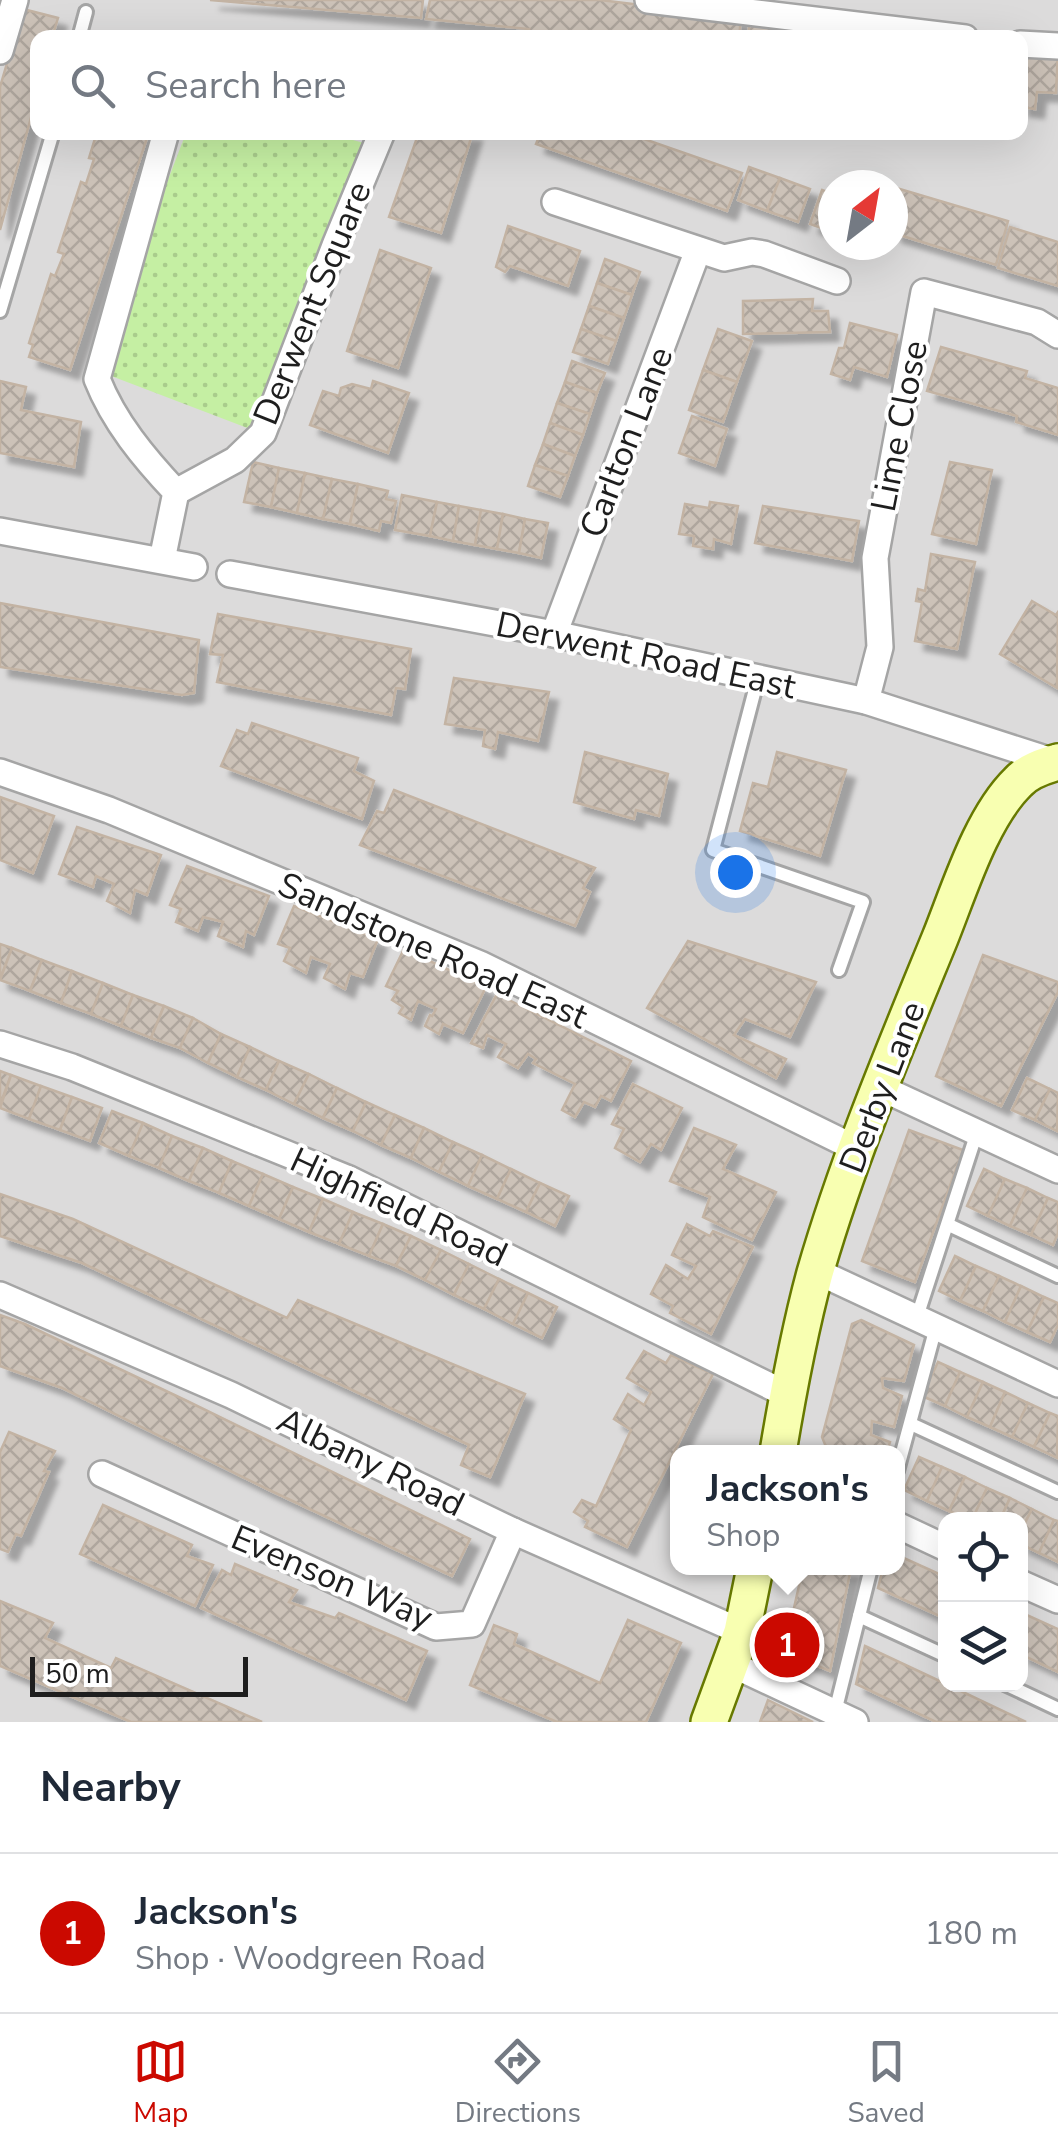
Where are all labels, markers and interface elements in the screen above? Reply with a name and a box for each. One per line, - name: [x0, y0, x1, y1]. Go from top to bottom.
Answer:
- search box: [30, 30, 1028, 140]
- icon: search: [65, 58, 120, 113]
- text: Search here: [145, 60, 346, 111]
- north arrow: [818, 170, 908, 260]
- street label: Derwent Square: [242, 175, 383, 432]
- street label: Lime Close: [860, 337, 939, 516]
- street label: Carlton Lane: [569, 340, 684, 544]
- street label: Derwent Road East: [492, 601, 801, 710]
- your location: [710, 847, 761, 898]
- street label: Sandstone Road East: [271, 861, 596, 1040]
- street label: Derby Lane: [828, 995, 937, 1180]
- street label: Highfield Road: [283, 1137, 515, 1278]
- street label: Albany Road: [269, 1397, 472, 1528]
- popup: [670, 1445, 905, 1575]
- text: Jackson's: [706, 1463, 869, 1514]
- map controls: [938, 1512, 1028, 1692]
- button: locate: [938, 1512, 1028, 1602]
- street label: Evenson Way: [224, 1514, 440, 1641]
- text: Shop: [706, 1514, 780, 1557]
- button: layers: [938, 1602, 1028, 1692]
- pin: 1: [754, 1608, 820, 1682]
- scale bar: [30, 1652, 248, 1696]
- text: 50 m: [45, 1655, 110, 1693]
- text: Nearby: [40, 1759, 181, 1816]
- text: Jackson's: [135, 1886, 298, 1937]
- text: 1: [63, 1912, 82, 1955]
- text: 180 m: [925, 1912, 1018, 1955]
- text: Shop · Woodgreen Road: [135, 1937, 486, 1980]
- tab: Map: [133, 2034, 188, 2132]
- tab: Directions: [455, 2034, 581, 2132]
- tab: Saved: [847, 2034, 925, 2132]

